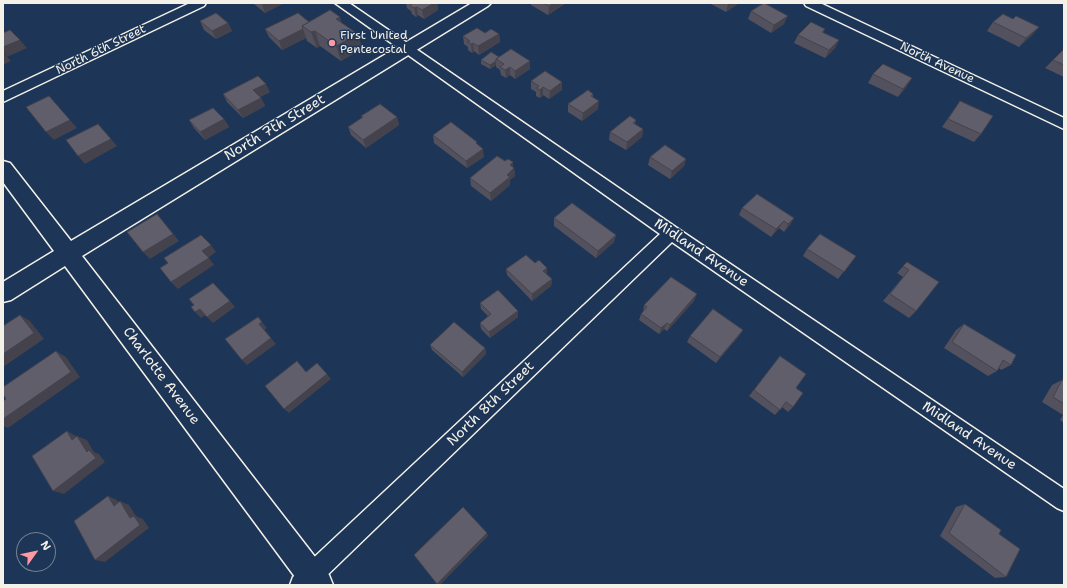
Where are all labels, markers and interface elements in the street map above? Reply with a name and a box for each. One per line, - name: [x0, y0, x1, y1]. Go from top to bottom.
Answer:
- street label: North 6th Street: [54, 22, 148, 78]
- place label: First United Pentecostal: [340, 29, 408, 57]
- marker: First United Pentecostal: [327, 38, 337, 48]
- street label: North Avenue: [898, 39, 976, 87]
- street label: North 7th Street: [222, 91, 328, 165]
- street label: Midland Avenue: [651, 215, 751, 291]
- street label: Charlotte Avenue: [119, 324, 203, 428]
- street label: North 8th Street: [444, 358, 538, 450]
- street label: Midland Avenue: [919, 398, 1019, 474]
- north arrow: [16, 532, 56, 572]
- text: N: [37, 538, 54, 553]

